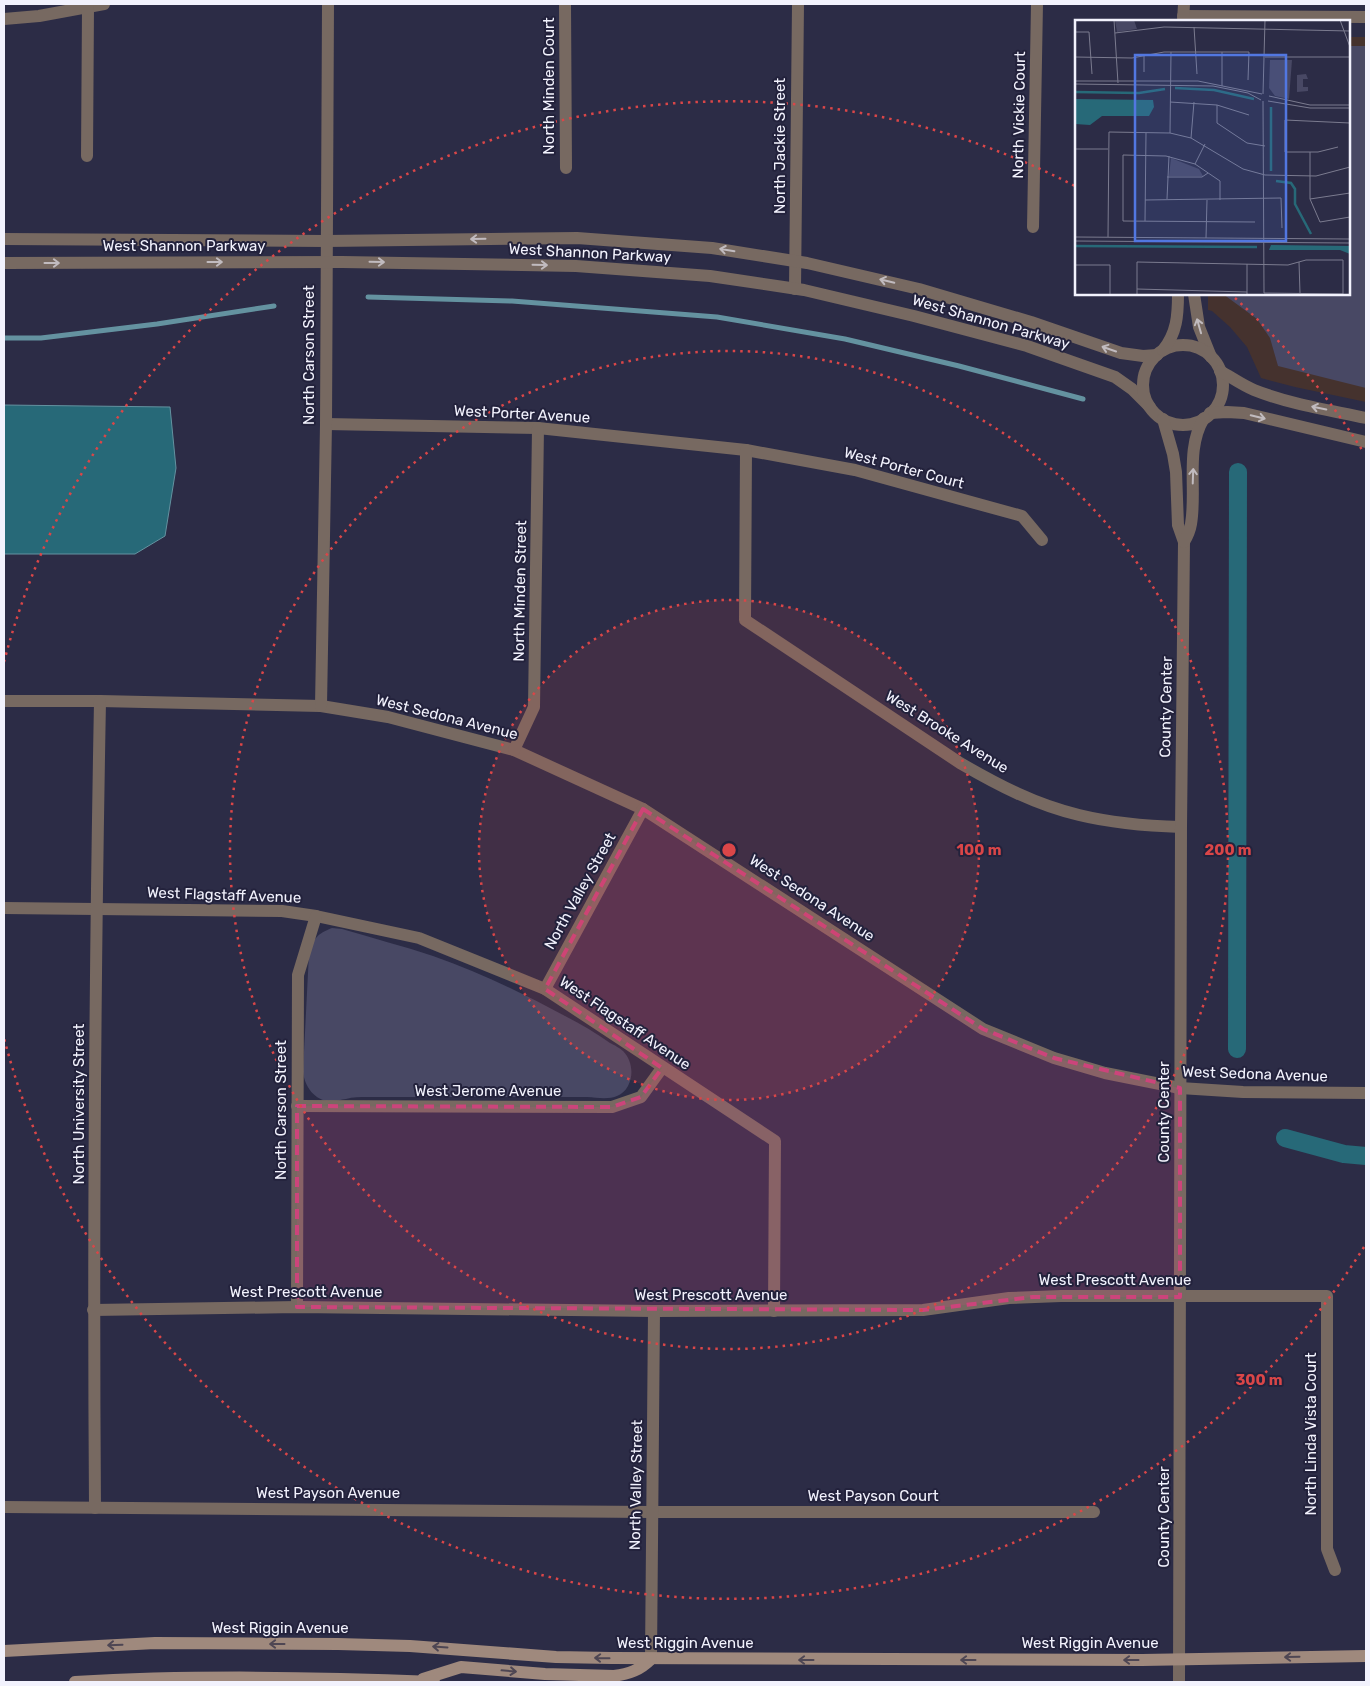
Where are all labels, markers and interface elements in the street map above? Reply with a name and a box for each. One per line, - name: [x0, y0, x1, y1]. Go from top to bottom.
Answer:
- street label: North Minden Court: [540, 17, 558, 155]
- inset map: [1075, 20, 1350, 295]
- street label: North Vickie Court: [1009, 51, 1029, 179]
- street label: North Jackie Street: [771, 78, 789, 214]
- one-way arrow: [470, 234, 486, 244]
- street label: West Shannon Parkway: [103, 237, 265, 255]
- street label: West Shannon Parkway: [508, 240, 672, 266]
- one-way arrow: [720, 245, 736, 255]
- one-way arrow: [206, 257, 223, 267]
- one-way arrow: [44, 258, 60, 268]
- one-way arrow: [369, 258, 385, 267]
- one-way arrow: [532, 260, 548, 270]
- one-way arrow: [879, 276, 895, 285]
- street label: North Carson Street: [300, 285, 318, 425]
- street label: West Shannon Parkway: [910, 291, 1072, 353]
- one-way arrow: [1194, 318, 1203, 334]
- one-way arrow: [1101, 343, 1117, 353]
- street label: West Porter Avenue: [453, 401, 591, 427]
- one-way arrow: [1311, 403, 1327, 412]
- one-way arrow: [1250, 412, 1266, 422]
- street label: West Porter Court: [842, 443, 966, 493]
- one-way arrow: [1188, 469, 1198, 485]
- street label: North Minden Street: [510, 520, 530, 662]
- street label: County Center: [1156, 656, 1176, 758]
- street label: West Brooke Avenue: [882, 687, 1012, 777]
- street label: West Sedona Avenue: [374, 691, 520, 743]
- street label: North Valley Street: [540, 829, 620, 952]
- centre of rings: [720, 841, 738, 859]
- text: 100 m: [957, 841, 1001, 859]
- text: 200 m: [1204, 841, 1252, 859]
- street label: West Sedona Avenue: [746, 851, 878, 945]
- street label: West Flagstaff Avenue: [146, 883, 302, 907]
- street label: West Flagstaff Avenue: [556, 972, 694, 1074]
- street label: North University Street: [70, 1023, 88, 1184]
- street label: North Carson Street: [272, 1040, 290, 1180]
- street label: County Center: [1155, 1061, 1173, 1163]
- street label: West Sedona Avenue: [1182, 1062, 1328, 1086]
- street label: West Jerome Avenue: [415, 1082, 561, 1100]
- street label: West Prescott Avenue: [1039, 1271, 1191, 1289]
- street label: West Prescott Avenue: [230, 1283, 382, 1301]
- street label: West Prescott Avenue: [635, 1286, 787, 1304]
- street label: North Linda Vista Court: [1302, 1352, 1320, 1516]
- text: 300 m: [1235, 1371, 1283, 1389]
- street label: North Valley Street: [626, 1419, 646, 1550]
- street label: County Center: [1155, 1466, 1173, 1568]
- street label: West Payson Avenue: [256, 1484, 400, 1502]
- street label: West Payson Court: [807, 1487, 939, 1505]
- street label: West Riggin Avenue: [211, 1619, 349, 1637]
- street label: West Riggin Avenue: [616, 1634, 754, 1652]
- street label: West Riggin Avenue: [1021, 1634, 1159, 1652]
- one-way arrow: [270, 1639, 286, 1649]
- one-way arrow: [107, 1640, 123, 1649]
- one-way arrow: [432, 1643, 448, 1652]
- one-way arrow: [1284, 1652, 1300, 1662]
- one-way arrow: [594, 1653, 610, 1663]
- one-way arrow: [798, 1655, 814, 1665]
- one-way arrow: [961, 1655, 977, 1665]
- one-way arrow: [1123, 1655, 1140, 1665]
- one-way arrow: [501, 1667, 517, 1676]

